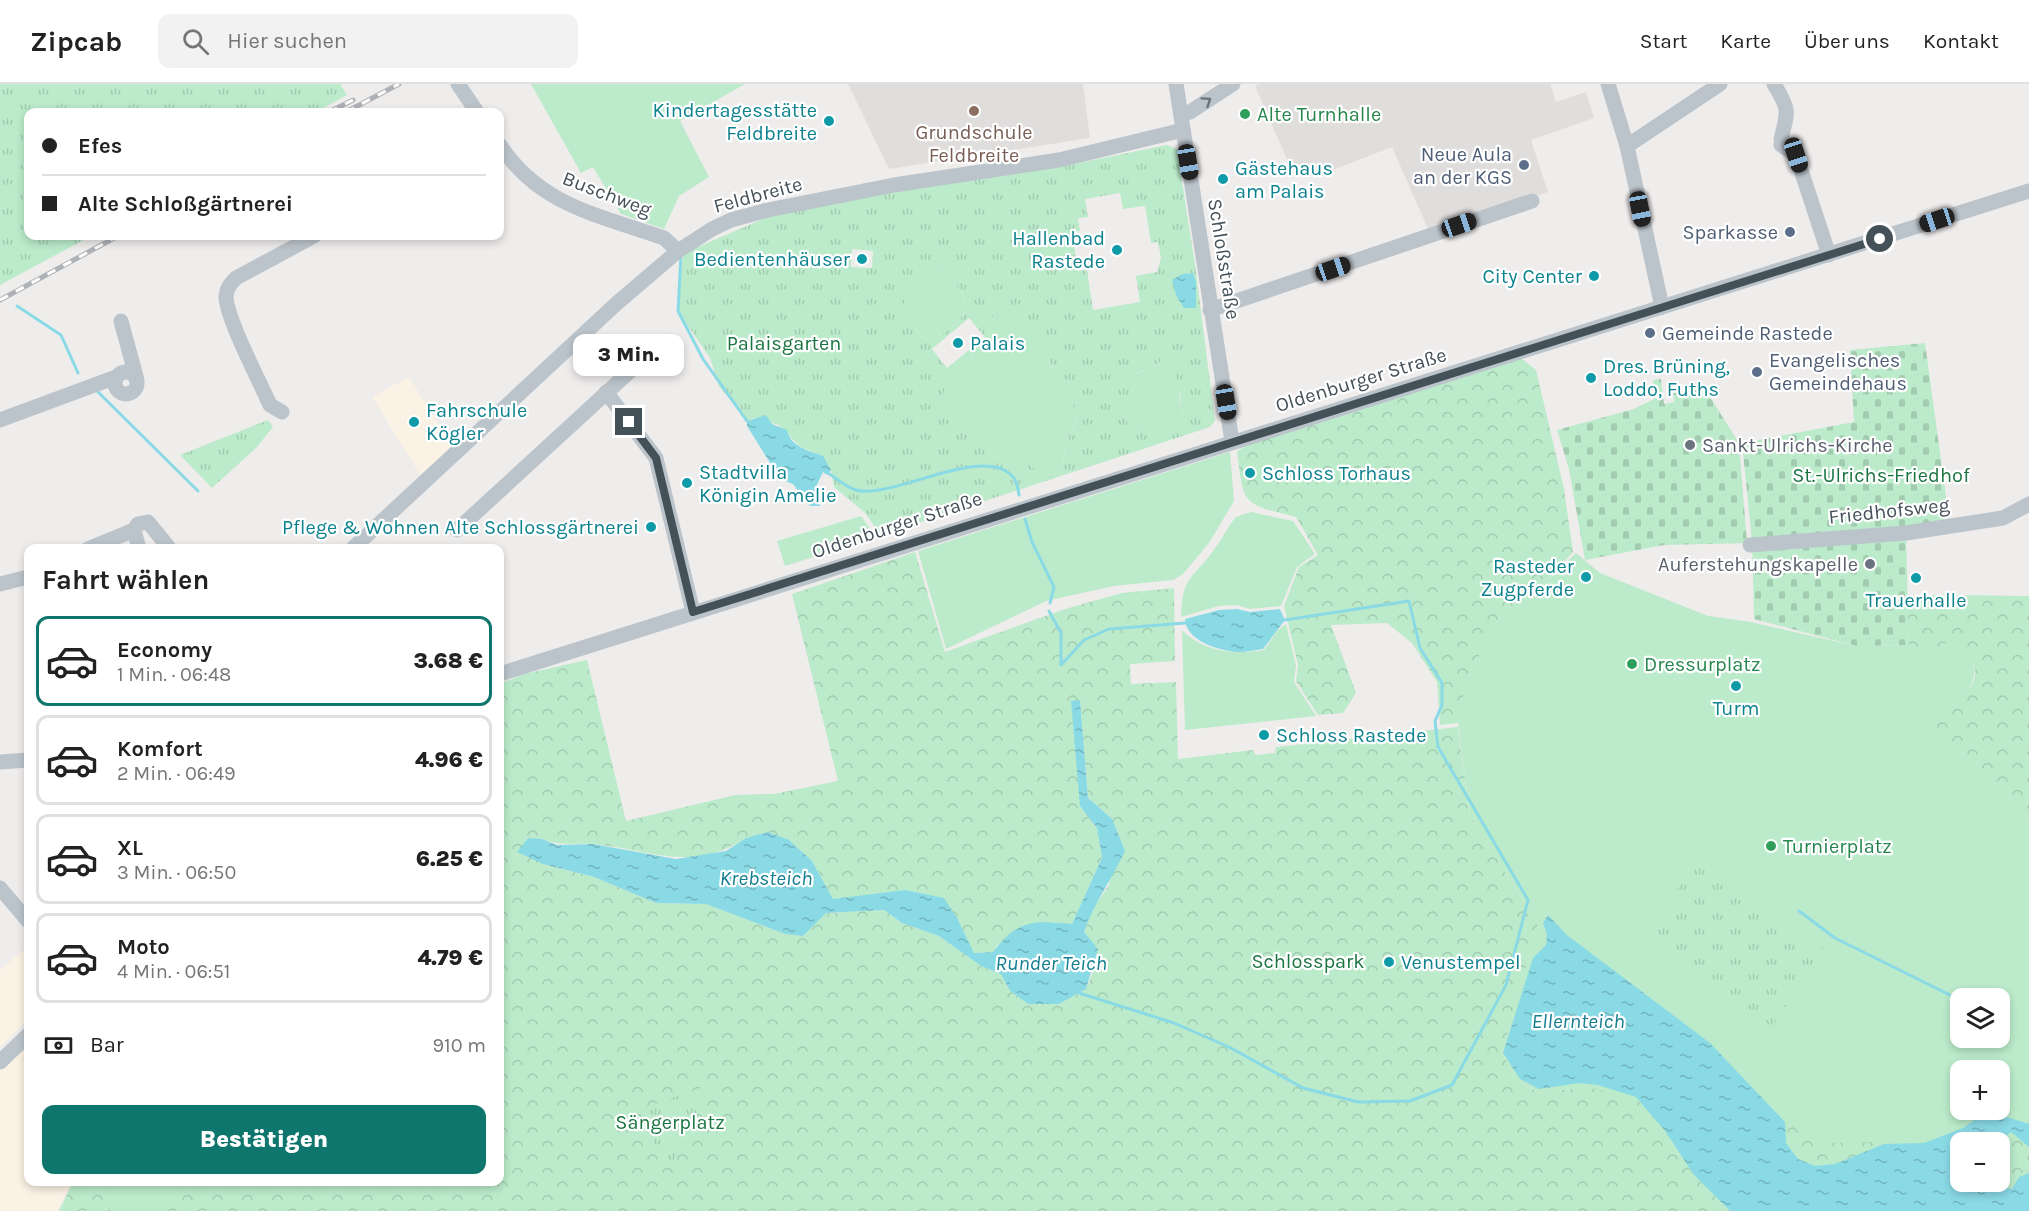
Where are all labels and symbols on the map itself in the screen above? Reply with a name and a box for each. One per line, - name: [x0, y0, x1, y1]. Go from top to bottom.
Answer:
- one-way arrow: [1201, 97, 1212, 108]
- place label: Kindertagesstätte Feldbreite: [653, 99, 817, 145]
- place label: Alte Turnhalle: [1257, 103, 1381, 126]
- marker: Grundschule Feldbreite: [967, 104, 981, 118]
- marker: Alte Turnhalle: [1238, 107, 1252, 121]
- marker: Kindertagesstätte Feldbreite: [822, 114, 836, 128]
- place label: Grundschule Feldbreite: [915, 121, 1033, 167]
- car: [1782, 135, 1810, 175]
- car: [1176, 143, 1200, 181]
- place label: Neue Aula an der KGS: [1413, 143, 1512, 189]
- place label: Gästehaus am Palais: [1235, 157, 1333, 203]
- marker: Neue Aula an der KGS: [1517, 158, 1531, 172]
- street label: Buschweg: [559, 167, 655, 221]
- street label: Feldbreite: [711, 172, 805, 218]
- marker: Gästehaus am Palais: [1216, 172, 1230, 186]
- car: [1628, 190, 1652, 228]
- street label: Schloßstraße: [1203, 197, 1245, 321]
- car: [1917, 206, 1957, 234]
- car: [1439, 211, 1479, 239]
- place label: Sparkasse: [1682, 221, 1778, 244]
- marker: Sparkasse: [1783, 225, 1797, 239]
- route start: [1866, 225, 1893, 252]
- place label: Hallenbad Rastede: [1012, 227, 1105, 273]
- marker: Hallenbad Rastede: [1110, 243, 1124, 257]
- place label: Bedientenhäuser: [694, 248, 851, 271]
- marker: Bedientenhäuser: [855, 252, 869, 266]
- car: [1313, 255, 1353, 283]
- place label: City Center: [1483, 265, 1583, 288]
- marker: City Center: [1587, 269, 1601, 283]
- place label: Gemeinde Rastede: [1662, 322, 1833, 345]
- marker: Gemeinde Rastede: [1643, 326, 1657, 340]
- park label: Palaisgarten: [727, 332, 841, 355]
- place label: Palais: [970, 332, 1025, 355]
- callout: 3 Min.: [574, 335, 684, 377]
- marker: Palais: [951, 336, 965, 350]
- street label: Oldenburger Straße: [1273, 343, 1449, 417]
- place label: Evangelisches Gemeindehaus: [1769, 349, 1907, 395]
- place label: Dres. Brüning, Loddo, Fuths: [1603, 355, 1730, 401]
- marker: Evangelisches Gemeindehaus: [1750, 365, 1764, 379]
- marker: Dres. Brüning, Loddo, Fuths: [1584, 371, 1598, 385]
- car: [1214, 383, 1238, 421]
- place label: Fahrschule Kögler: [426, 399, 527, 445]
- route end: [615, 408, 642, 435]
- marker: Fahrschule Kögler: [407, 415, 421, 429]
- place label: Sankt-Ulrichs-Kirche: [1702, 434, 1893, 457]
- marker: Sankt-Ulrichs-Kirche: [1683, 438, 1697, 452]
- place label: Stadtvilla Königin Amelie: [699, 461, 836, 507]
- place label: Schloss Torhaus: [1262, 462, 1411, 485]
- park label: St.-Ulrichs-Friedhof: [1792, 464, 1970, 487]
- marker: Schloss Torhaus: [1243, 466, 1257, 480]
- marker: Stadtvilla Königin Amelie: [680, 476, 694, 490]
- street label: Oldenburger Straße: [809, 487, 985, 563]
- street label: Friedhofsweg: [1827, 493, 1951, 529]
- place label: Pflege & Wohnen Alte Schlossgärtnerei: [282, 516, 639, 539]
- marker: Pflege & Wohnen Alte Schlossgärtnerei: [644, 520, 658, 534]
- place label: Auferstehungskapelle: [1658, 553, 1858, 576]
- place label: Rasteder Zugpferde: [1481, 555, 1575, 601]
- marker: Auferstehungskapelle: [1863, 557, 1877, 571]
- marker: Rasteder Zugpferde: [1579, 570, 1593, 584]
- marker: Trauerhalle: [1909, 571, 1923, 585]
- place label: Trauerhalle: [1866, 589, 1966, 612]
- place label: Dressurplatz: [1644, 653, 1760, 676]
- marker: Dressurplatz: [1625, 657, 1639, 671]
- marker: Turm: [1729, 679, 1743, 693]
- place label: Turm: [1713, 697, 1759, 720]
- place label: Schloss Rastede: [1276, 724, 1426, 747]
- marker: Schloss Rastede: [1257, 728, 1271, 742]
- place label: Turnierplatz: [1783, 835, 1892, 858]
- marker: Turnierplatz: [1764, 839, 1778, 853]
- water label: Krebsteich: [719, 866, 813, 890]
- park label: Schlosspark: [1251, 950, 1365, 973]
- water label: Runder Teich: [995, 951, 1107, 975]
- place label: Venustempel: [1401, 951, 1521, 974]
- marker: Venustempel: [1382, 955, 1396, 969]
- water label: Ellernteich: [1531, 1009, 1625, 1033]
- park label: Sängerplatz: [615, 1111, 725, 1134]

